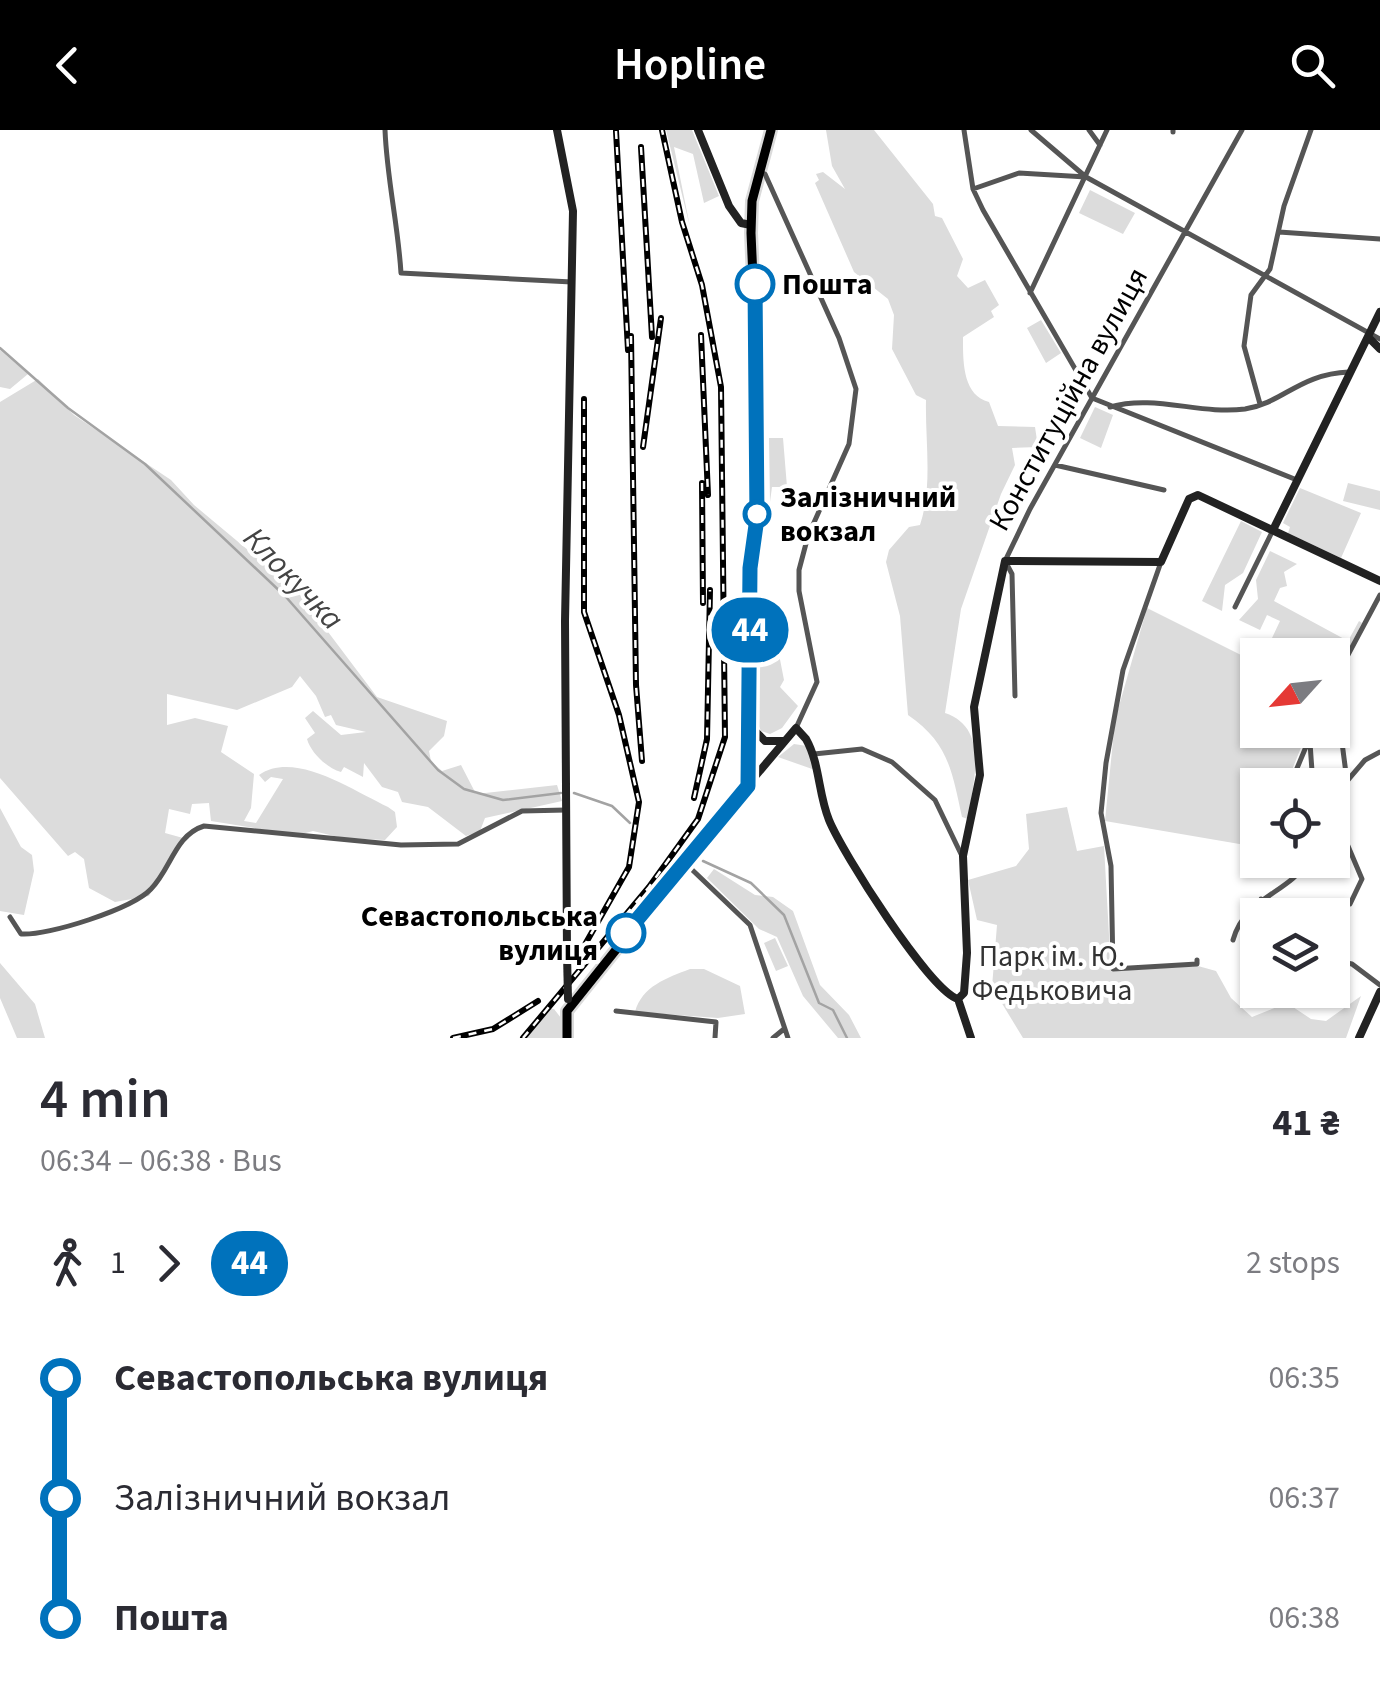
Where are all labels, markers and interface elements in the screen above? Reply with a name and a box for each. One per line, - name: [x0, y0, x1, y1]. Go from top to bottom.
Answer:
- text: Hopline: [614, 33, 766, 97]
- icon: back: [40, 38, 95, 93]
- icon: search: [1285, 38, 1340, 93]
- street label: Конституційна вулиця: [978, 260, 1159, 539]
- place label: Пошта: [782, 263, 873, 306]
- marker: Пошта: [736, 265, 774, 303]
- place label: Залізничний вокзал: [780, 476, 956, 553]
- marker: Залізничний вокзал: [744, 501, 770, 527]
- water label: Клокучка: [232, 517, 354, 641]
- line badge: 44: [705, 598, 795, 662]
- text: 44: [732, 605, 768, 655]
- north arrow: [1240, 638, 1350, 748]
- map controls: [1240, 638, 1350, 1008]
- button: locate: [1240, 768, 1350, 878]
- place label: Севастопольська вулиця: [361, 895, 598, 972]
- button: layers: [1240, 898, 1350, 1008]
- marker: Севастопольська вулиця: [607, 914, 645, 952]
- park label: Парк ім. Ю. Федьковича: [972, 935, 1132, 1012]
- text: 4 min: [40, 1061, 171, 1139]
- text: 41 ₴: [1272, 1096, 1340, 1150]
- text: 06:34 – 06:38 · Bus: [40, 1138, 282, 1184]
- icon: walk: [40, 1236, 95, 1291]
- icon: forward: [141, 1236, 196, 1291]
- text: 44: [231, 1238, 268, 1288]
- text: 1: [110, 1240, 126, 1286]
- text: 2 stops: [1246, 1240, 1340, 1286]
- text: Севастопольська вулиця: [114, 1351, 548, 1405]
- text: 06:35: [1268, 1355, 1340, 1401]
- text: Залізничний вокзал: [114, 1471, 450, 1525]
- text: 06:37: [1268, 1475, 1340, 1521]
- text: Пошта: [114, 1591, 229, 1645]
- text: 06:38: [1268, 1595, 1340, 1641]

